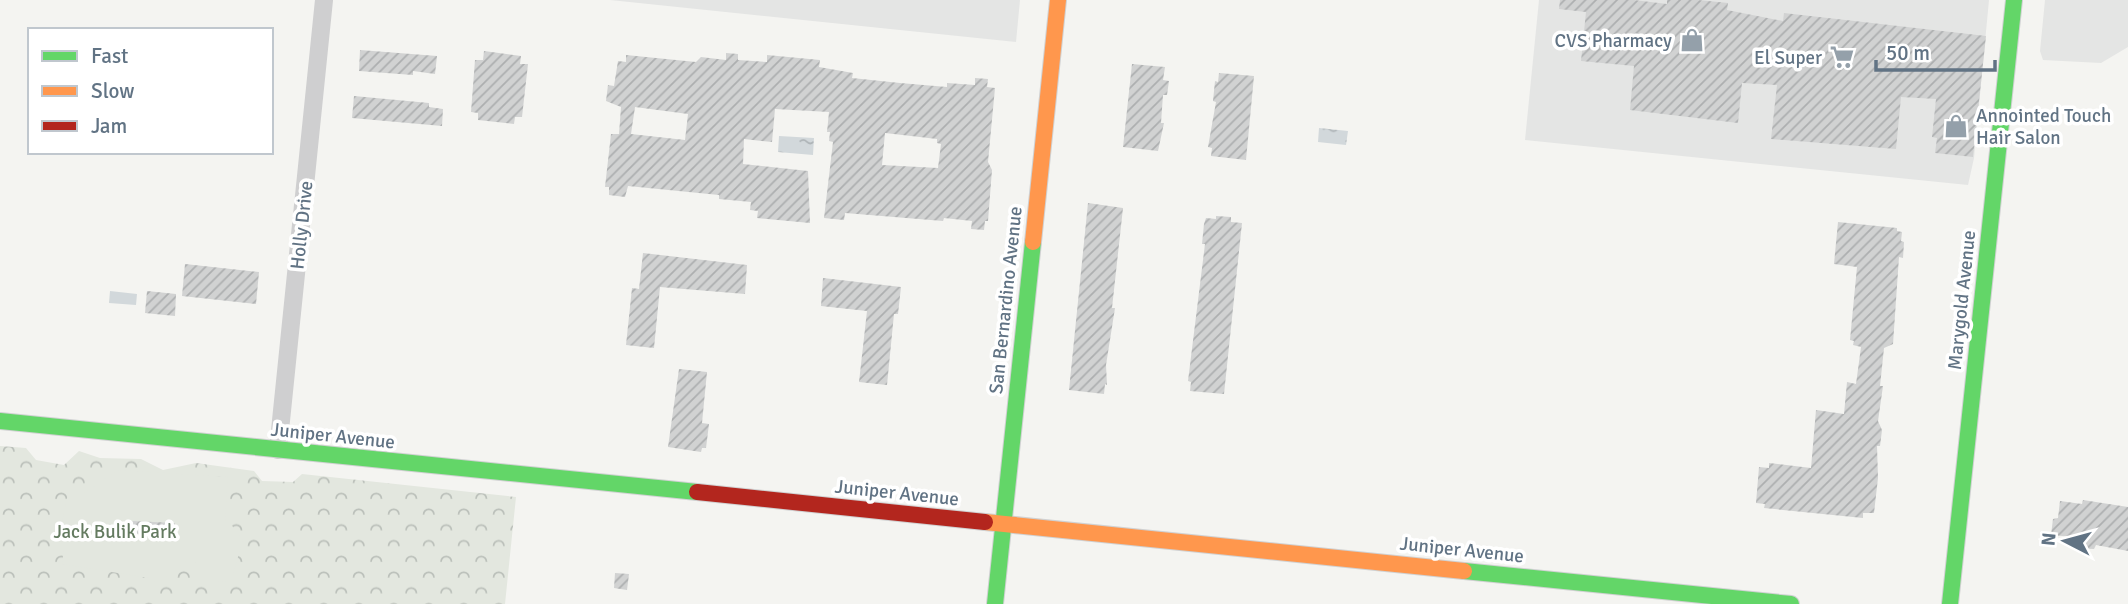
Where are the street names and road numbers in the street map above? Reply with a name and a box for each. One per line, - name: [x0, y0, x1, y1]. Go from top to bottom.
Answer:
- street label: Holly Drive: [285, 180, 319, 271]
- street label: San Bernardino Avenue: [984, 205, 1028, 395]
- street label: Marygold Avenue: [1943, 229, 1981, 371]
- street label: Juniper Avenue: [270, 418, 396, 454]
- street label: Juniper Avenue: [834, 475, 960, 511]
- street label: Juniper Avenue: [1399, 532, 1525, 568]

